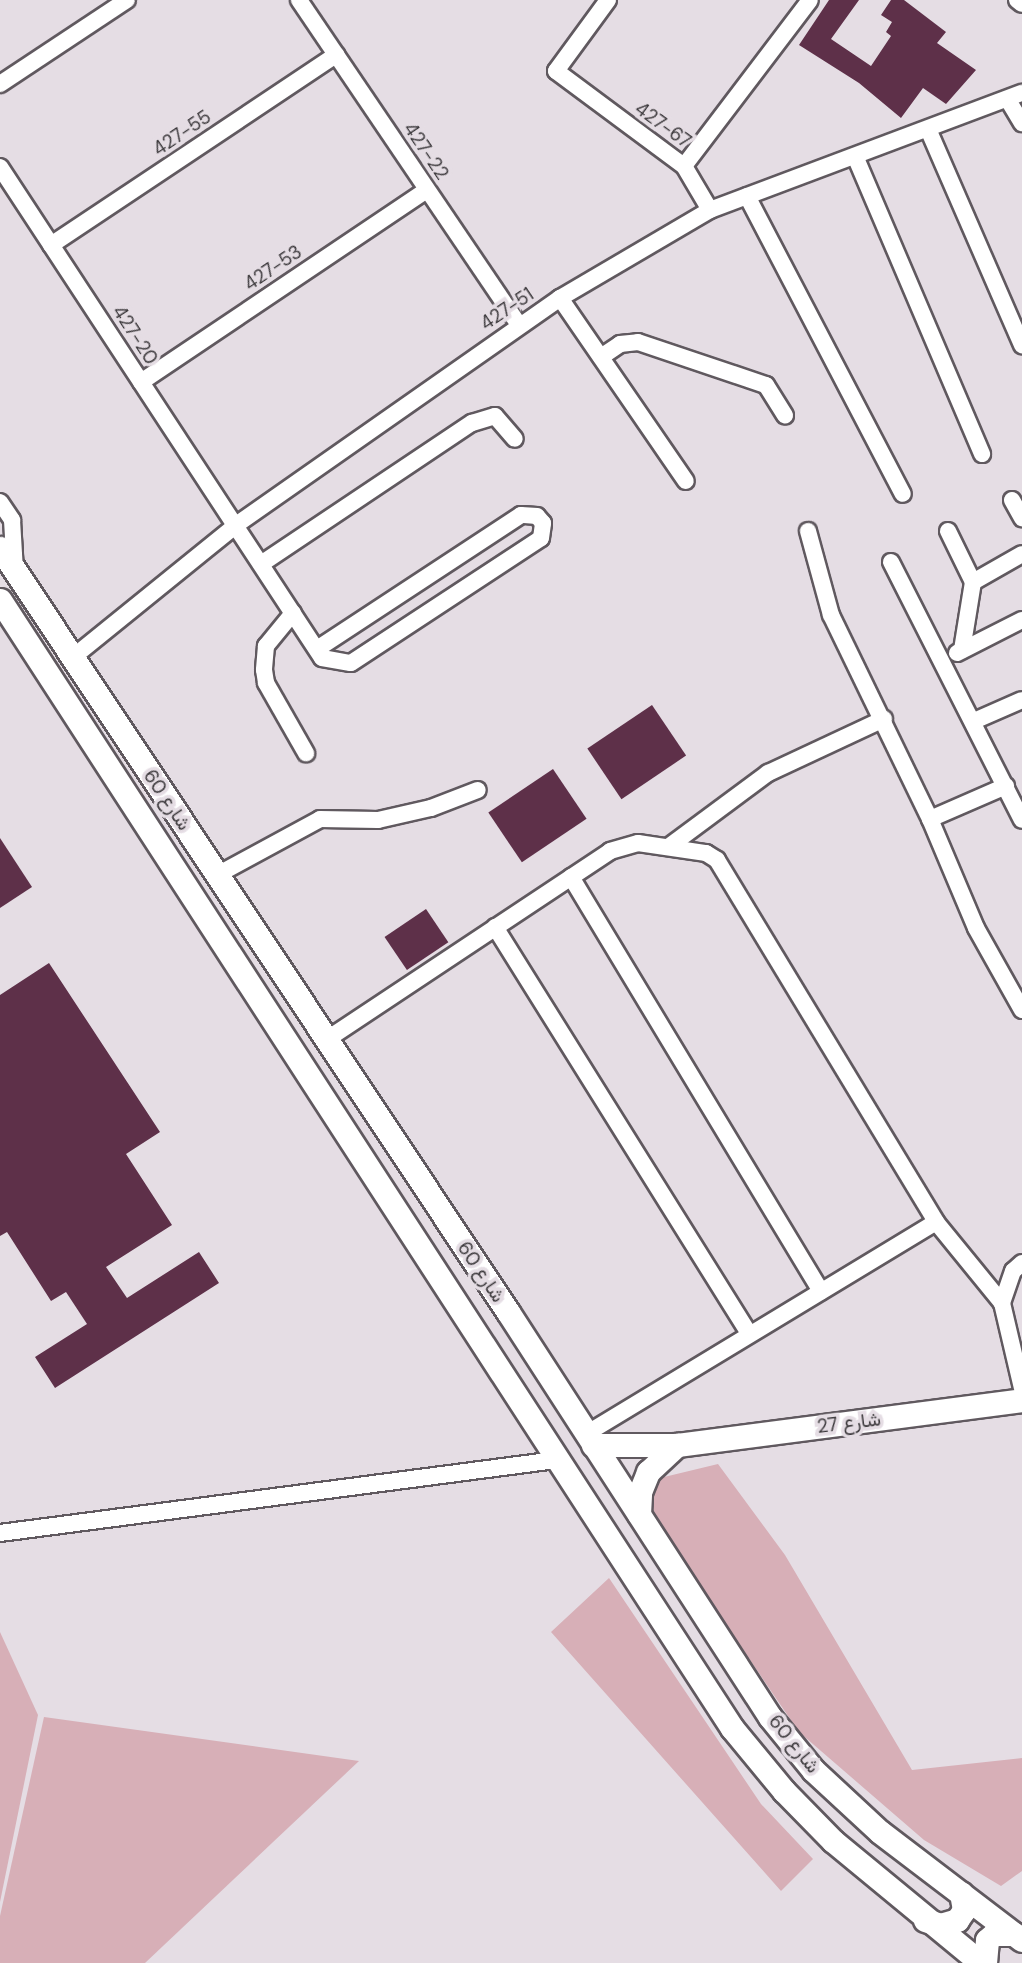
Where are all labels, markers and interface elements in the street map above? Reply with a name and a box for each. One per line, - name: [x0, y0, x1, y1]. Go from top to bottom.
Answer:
- street label: 427-67: [631, 97, 695, 153]
- street label: 427-55: [149, 105, 215, 161]
- street label: 427-22: [399, 118, 453, 184]
- street label: 427-53: [240, 240, 306, 296]
- street label: 427-51: [476, 283, 538, 335]
- street label: 427-20: [108, 301, 162, 369]
- street label: شارع 60: [138, 765, 196, 835]
- street label: شارع 60: [452, 1237, 510, 1307]
- street label: شارع 27: [816, 1408, 882, 1438]
- street label: شارع 60: [764, 1710, 824, 1778]

